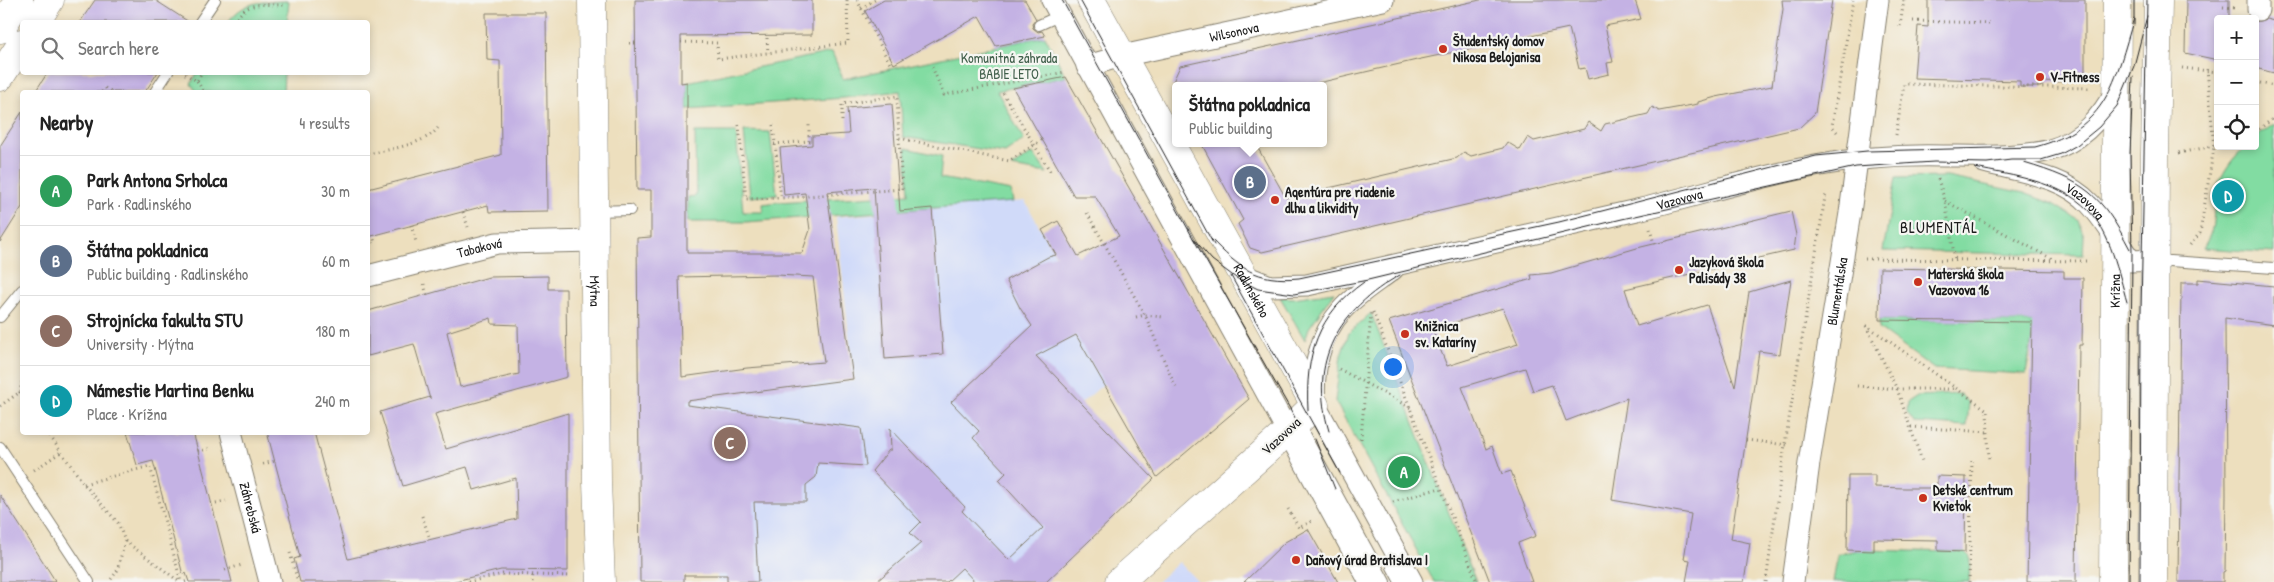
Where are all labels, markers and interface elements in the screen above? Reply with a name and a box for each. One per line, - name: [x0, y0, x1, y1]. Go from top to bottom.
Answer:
- map controls: [2214, 15, 2259, 150]
- button: +: [2214, 15, 2259, 60]
- street label: Wilsonova: [1208, 17, 1261, 46]
- search box: [20, 20, 370, 75]
- place label: Študentský domov Nikosa Belojanisa: [1453, 31, 1545, 67]
- icon: search: [38, 34, 66, 62]
- text: Search here: [78, 35, 159, 61]
- marker: Študentský domov Nikosa Belojanisa: [1437, 43, 1449, 55]
- park label: Komunitná záhrada BABIE LETO: [961, 48, 1058, 83]
- button: −: [2214, 60, 2259, 105]
- place label: V-Fitness: [2050, 67, 2100, 86]
- marker: V-Fitness: [2034, 71, 2046, 83]
- popup: [1172, 82, 1327, 147]
- text: Štátna pokladnica: [1189, 91, 1310, 117]
- button: locate: [2214, 105, 2259, 150]
- text: Nearby: [40, 108, 93, 137]
- text: 4 results: [299, 112, 350, 134]
- text: Public building: [1189, 117, 1272, 139]
- pin: B: [1234, 163, 1266, 201]
- text: Park Antona Srholca: [87, 167, 227, 193]
- pin: D: [2212, 177, 2244, 215]
- street label: Vazovova: [2062, 178, 2110, 224]
- text: A: [52, 180, 60, 202]
- text: 30 m: [321, 180, 350, 202]
- place label: Agentúra pre riadenie dlhu a likvidity: [1285, 182, 1395, 219]
- street label: Vazovova: [1654, 183, 1705, 214]
- text: Park · Radlinského: [87, 193, 192, 215]
- marker: Agentúra pre riadenie dlhu a likvidity: [1269, 194, 1281, 206]
- district label: BLUMENTÁL: [1900, 216, 1978, 238]
- street label: Tabaková: [455, 233, 502, 262]
- text: Štátna pokladnica: [87, 237, 208, 263]
- text: B: [52, 250, 60, 272]
- text: 60 m: [322, 250, 350, 272]
- place label: Jazyková škola Palisády 38: [1689, 252, 1764, 289]
- street label: Blumentálska: [1822, 255, 1852, 327]
- street label: Radlinského: [1230, 260, 1275, 321]
- text: Public building · Radlinského: [87, 263, 248, 285]
- marker: Jazyková škola Palisády 38: [1673, 264, 1685, 276]
- place label: Materská škola Vazovova 16: [1928, 264, 2004, 299]
- street label: Krížna: [2105, 274, 2124, 308]
- street label: Mýtna: [585, 275, 605, 307]
- marker: Materská škola Vazovova 16: [1912, 276, 1924, 288]
- text: Strojnícka fakulta STU: [87, 307, 243, 333]
- place label: Knižnica sv. Kataríny: [1415, 316, 1476, 353]
- text: C: [52, 320, 60, 342]
- text: 180 m: [316, 320, 350, 342]
- marker: Knižnica sv. Kataríny: [1399, 328, 1411, 340]
- text: University · Mýtna: [87, 333, 193, 355]
- your location: [1380, 354, 1406, 380]
- text: Námestie Martina Benku: [87, 377, 254, 403]
- text: D: [52, 390, 60, 412]
- text: 240 m: [315, 390, 350, 412]
- text: Place · Krížna: [87, 403, 167, 425]
- street label: Vazovova: [1257, 412, 1305, 459]
- pin: C: [714, 424, 746, 462]
- pin: A: [1388, 453, 1420, 491]
- street label: Záhrebská: [235, 480, 267, 535]
- place label: Detské centrum Kvietok: [1933, 480, 2013, 515]
- marker: Detské centrum Kvietok: [1917, 492, 1929, 504]
- place label: Daňový úrad Bratislava I: [1306, 550, 1428, 571]
- marker: Daňový úrad Bratislava I: [1290, 554, 1302, 566]

